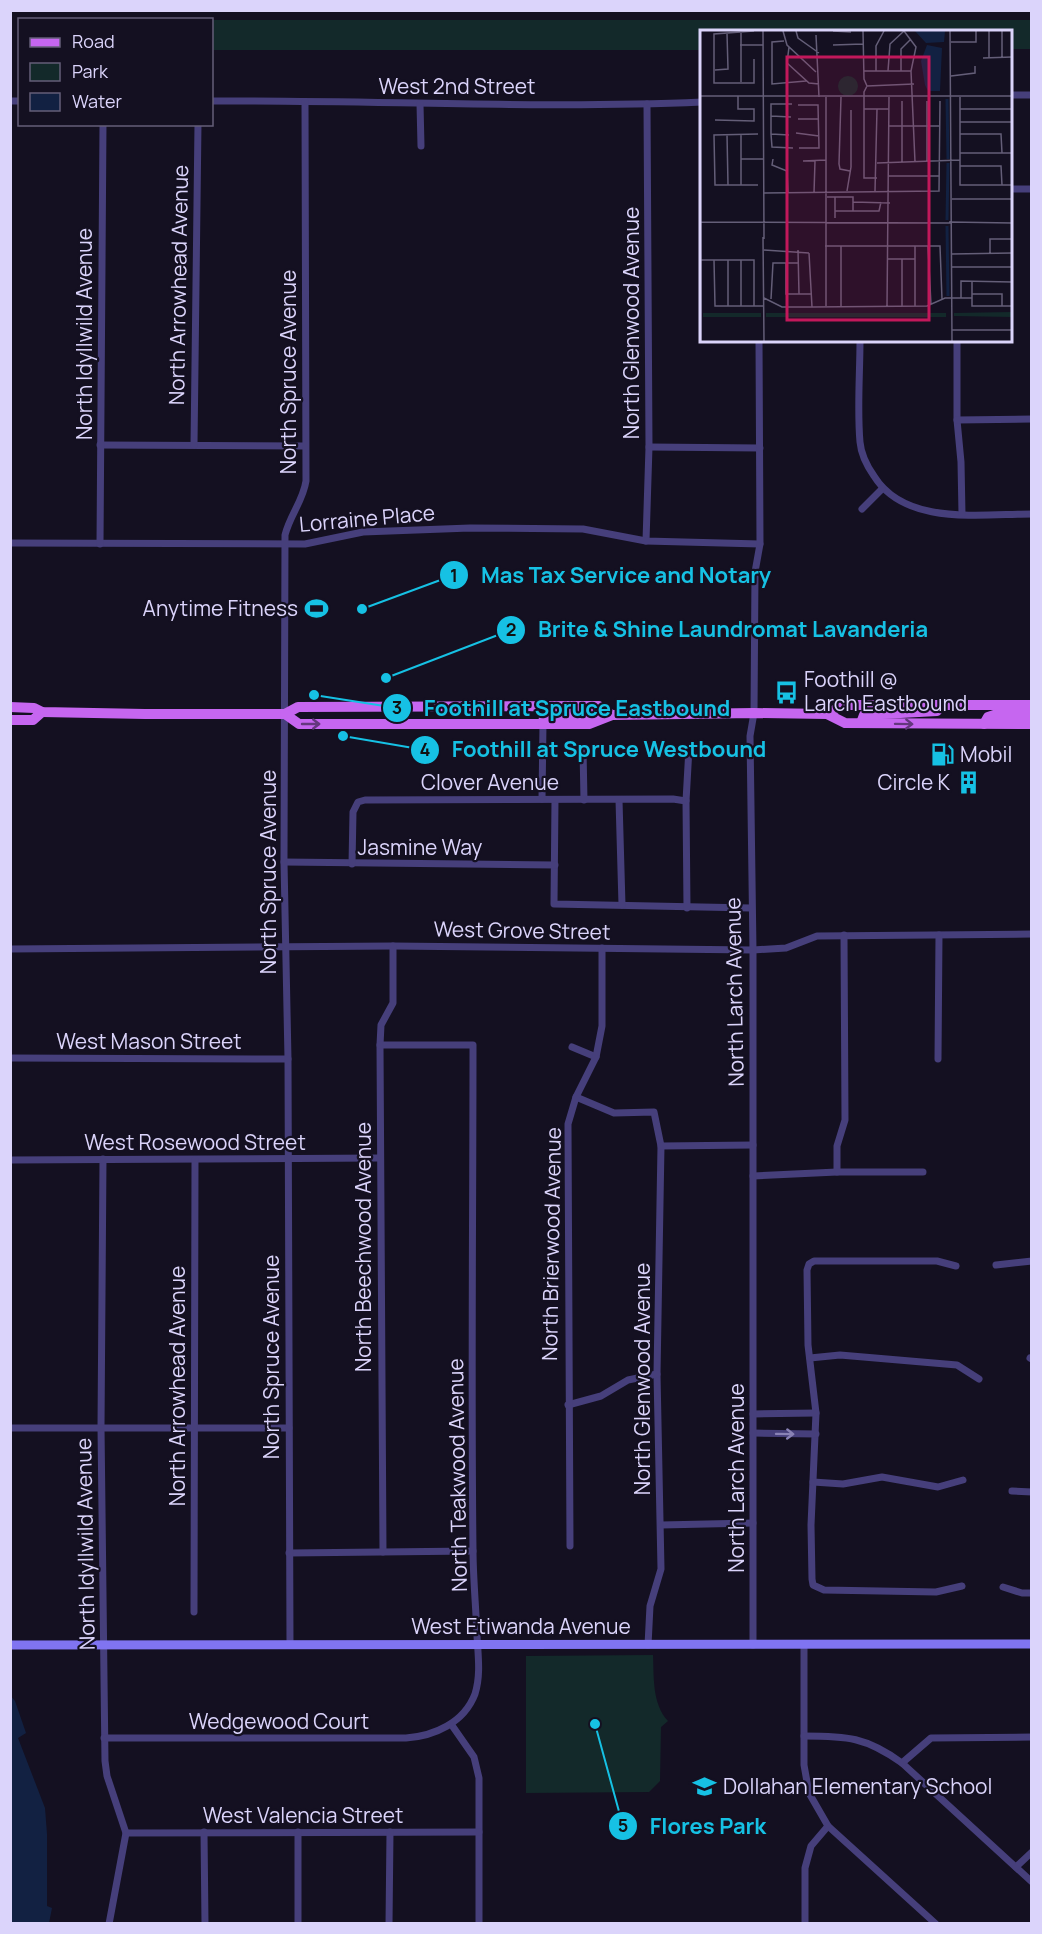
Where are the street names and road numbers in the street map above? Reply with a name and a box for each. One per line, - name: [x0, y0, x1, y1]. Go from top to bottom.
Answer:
- street label: West 2nd Street: [379, 72, 536, 100]
- street label: North Arrowhead Avenue: [162, 164, 194, 405]
- street label: North Glenwood Avenue: [617, 207, 645, 439]
- street label: North Idyllwild Avenue: [70, 228, 98, 440]
- street label: North Spruce Avenue: [274, 270, 302, 474]
- street label: Lorraine Place: [298, 498, 436, 538]
- street label: Clover Avenue: [421, 768, 559, 796]
- street label: North Spruce Avenue: [254, 770, 282, 974]
- street label: Jasmine Way: [358, 833, 482, 861]
- street label: North Larch Avenue: [718, 897, 750, 1087]
- street label: West Grove Street: [433, 914, 611, 946]
- street label: West Mason Street: [56, 1027, 242, 1055]
- street label: North Beechwood Avenue: [349, 1122, 377, 1372]
- street label: North Brierwood Avenue: [535, 1127, 567, 1361]
- street label: West Rosewood Street: [84, 1128, 306, 1156]
- street label: North Spruce Avenue: [257, 1255, 285, 1459]
- street label: North Glenwood Avenue: [628, 1263, 656, 1495]
- street label: North Arrowhead Avenue: [163, 1266, 191, 1506]
- street label: North Teakwood Avenue: [441, 1358, 473, 1592]
- street label: North Larch Avenue: [722, 1383, 750, 1573]
- street label: North Idyllwild Avenue: [69, 1438, 101, 1650]
- street label: West Etiwanda Avenue: [411, 1612, 631, 1640]
- street label: Wedgewood Court: [189, 1707, 369, 1735]
- street label: West Valencia Street: [203, 1801, 403, 1829]

